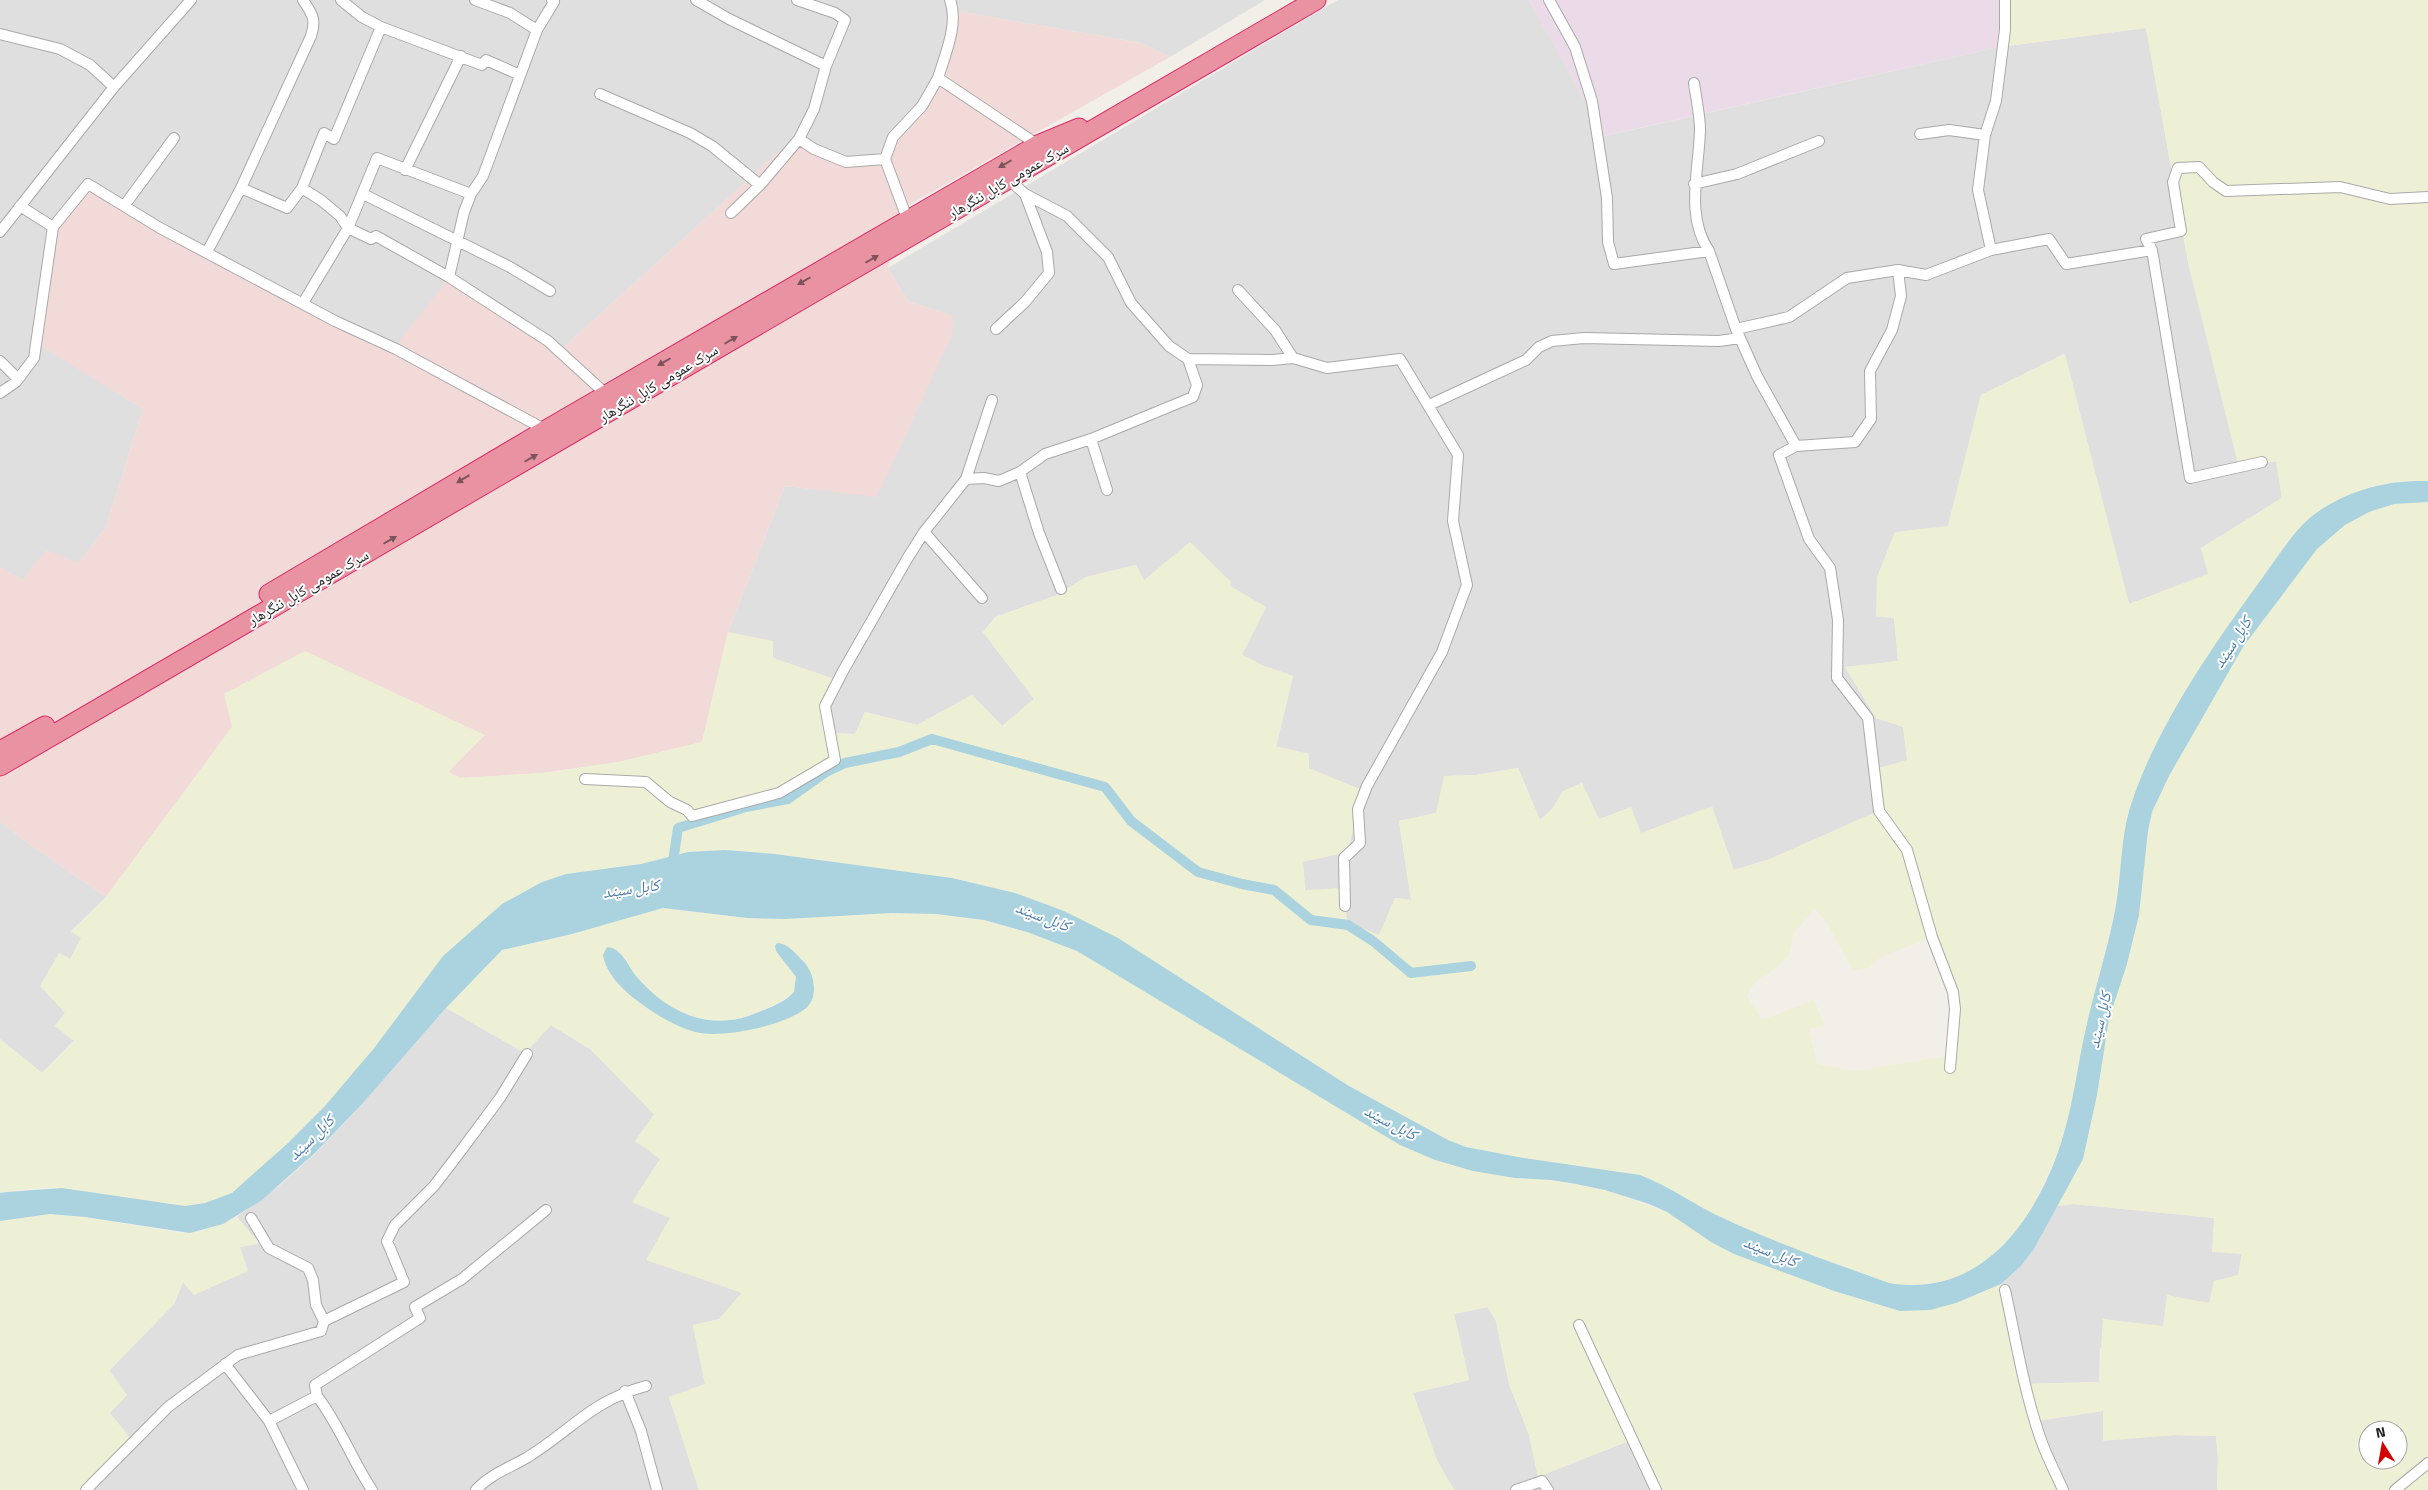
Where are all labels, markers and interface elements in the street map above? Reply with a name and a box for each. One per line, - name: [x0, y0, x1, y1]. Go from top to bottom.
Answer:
- street label: سرک عمومی کابل ننگرهار: [942, 136, 1073, 225]
- one-way arrow: [999, 160, 1012, 169]
- one-way arrow: [865, 254, 878, 263]
- one-way arrow: [798, 276, 811, 285]
- one-way arrow: [725, 336, 738, 345]
- street label: سرک عمومی کابل ننگرهار: [593, 338, 722, 428]
- one-way arrow: [657, 358, 670, 367]
- one-way arrow: [524, 454, 537, 463]
- one-way arrow: [456, 475, 469, 484]
- one-way arrow: [383, 536, 398, 544]
- street label: سرک عمومی کابل ننگرهار: [242, 543, 373, 632]
- water label: کابل سيند: [2207, 610, 2259, 672]
- water label: کابل سيند: [601, 872, 663, 904]
- water label: کابل سيند: [1012, 895, 1076, 938]
- water label: کابل سيند: [2081, 987, 2118, 1050]
- water label: کابل سيند: [1360, 1098, 1424, 1147]
- water label: کابل سيند: [282, 1107, 341, 1165]
- water label: کابل سيند: [1740, 1229, 1804, 1274]
- north arrow: [2358, 1420, 2408, 1470]
- text: N: [2374, 1421, 2387, 1443]

